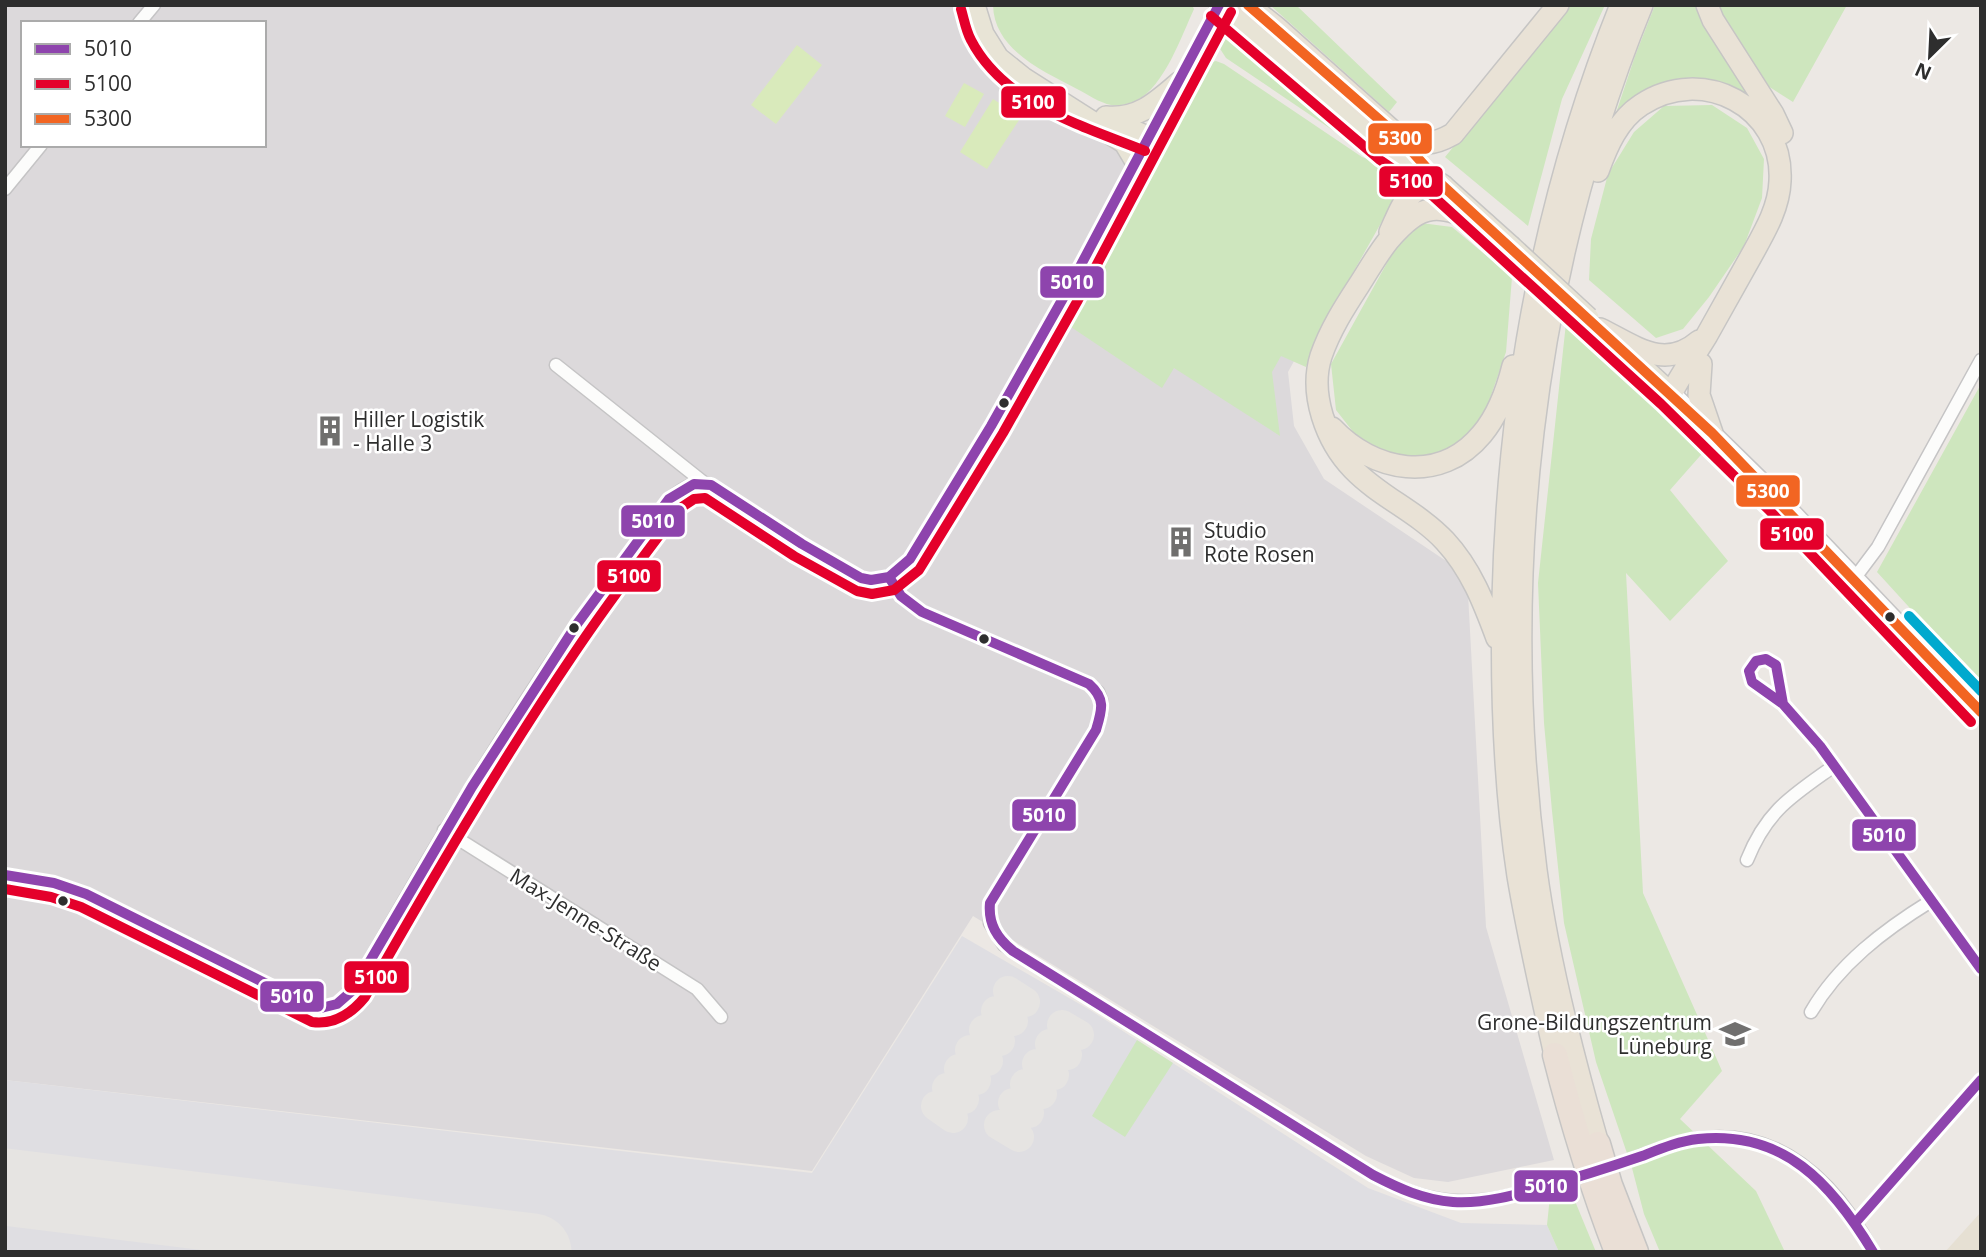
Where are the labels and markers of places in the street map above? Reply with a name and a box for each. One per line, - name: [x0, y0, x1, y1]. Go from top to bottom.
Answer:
- unlabelled marker: [997, 396, 1011, 410]
- place label: Hiller Logistik - Halle 3: [353, 405, 484, 457]
- building icon: Hiller Logistik - Halle 3: [313, 414, 347, 448]
- place label: Studio Rote Rosen: [1204, 516, 1315, 568]
- building icon: Studio Rote Rosen: [1164, 525, 1198, 559]
- unlabelled marker: [1883, 610, 1897, 624]
- unlabelled marker: [567, 621, 581, 635]
- unlabelled marker: [977, 632, 991, 646]
- unlabelled marker: [56, 894, 70, 908]
- place label: Grone-Bildungszentrum Lüneburg: [1477, 1008, 1712, 1060]
- school or university icon: Grone-Bildungszentrum Lüneburg: [1718, 1017, 1752, 1051]

